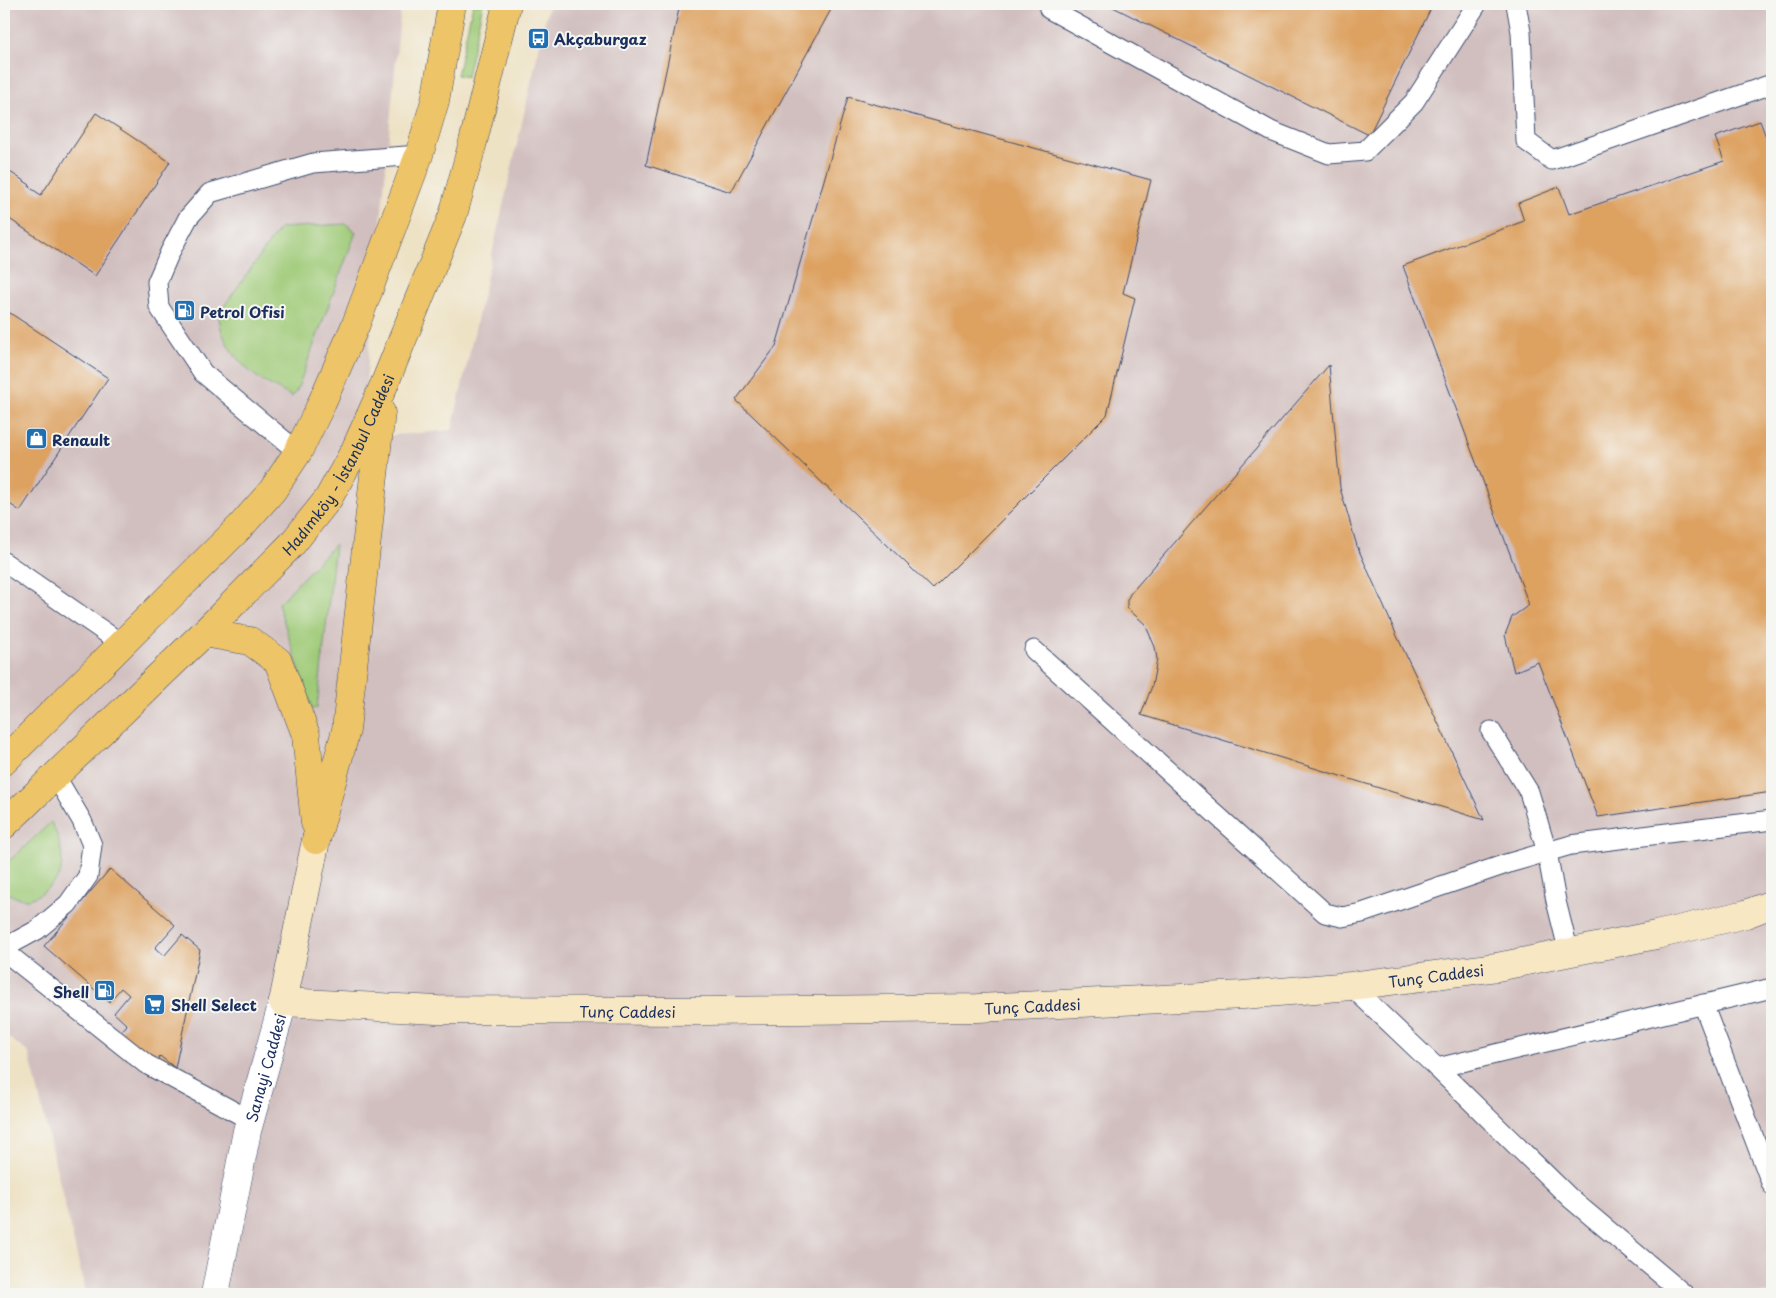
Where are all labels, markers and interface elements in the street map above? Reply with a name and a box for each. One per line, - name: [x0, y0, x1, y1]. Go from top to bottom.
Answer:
- bus stop icon: Akçaburgaz: [526, 26, 550, 50]
- place label: Akçaburgaz: [554, 27, 647, 50]
- fuel station icon: Petrol Ofisi: [172, 299, 196, 323]
- place label: Petrol Ofisi: [200, 300, 285, 323]
- street label: Hadımköy - İstanbul Caddesi: [276, 370, 399, 560]
- shop icon: Renault: [24, 427, 48, 451]
- place label: Renault: [52, 428, 110, 451]
- street label: Tunç Caddesi: [1387, 957, 1485, 993]
- fuel station icon: Shell: [93, 979, 117, 1003]
- place label: Shell: [53, 980, 89, 1003]
- street label: Tunç Caddesi: [984, 991, 1081, 1019]
- supermarket icon: Shell Select: [143, 992, 167, 1016]
- place label: Shell Select: [171, 993, 257, 1016]
- street label: Tunç Caddesi: [579, 999, 676, 1022]
- street label: Sanayi Caddesi: [239, 1011, 291, 1125]

